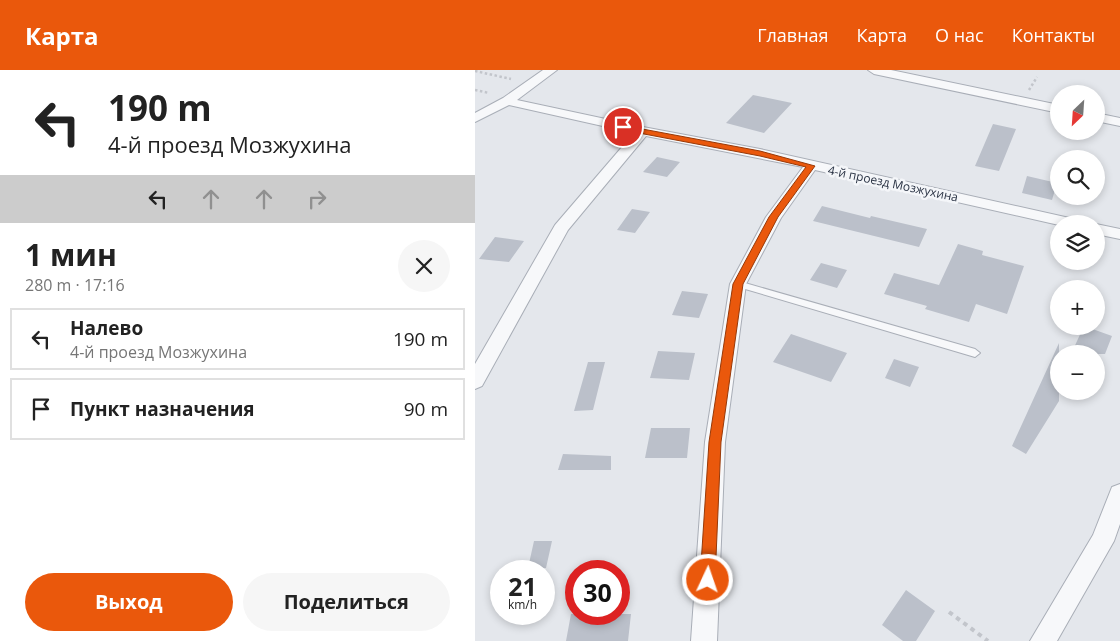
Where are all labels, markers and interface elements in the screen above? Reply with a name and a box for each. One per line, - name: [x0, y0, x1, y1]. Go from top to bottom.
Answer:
- text: Карта: [25, 19, 99, 52]
- text: Главная: [757, 23, 829, 47]
- text: Карта: [857, 23, 907, 47]
- text: О нас: [935, 23, 984, 47]
- text: Контакты: [1012, 23, 1095, 47]
- text: 190 m: [108, 84, 212, 131]
- north arrow: [1050, 85, 1105, 140]
- map controls: [1050, 85, 1105, 400]
- icon: left: [25, 90, 90, 155]
- pin: [602, 106, 644, 148]
- icon: arrive: [609, 113, 637, 141]
- text: 4-й проезд Мозжухина: [108, 129, 352, 159]
- button: search: [1050, 150, 1105, 205]
- street label: 4-й проезд Мозжухина: [826, 161, 960, 206]
- icon: left: [144, 185, 172, 213]
- icon: ahead: [197, 185, 225, 213]
- icon: ahead: [250, 185, 278, 213]
- icon: right: [303, 185, 331, 213]
- button: layers: [1050, 215, 1105, 270]
- text: 1 мин: [25, 234, 117, 275]
- button: close: [398, 240, 450, 292]
- text: 280 m · 17:16: [25, 274, 125, 296]
- button: +: [1050, 280, 1105, 335]
- text: Налево: [70, 315, 143, 341]
- icon: left: [27, 325, 55, 353]
- text: 190 m: [393, 326, 448, 352]
- text: 4-й проезд Мозжухина: [70, 341, 247, 363]
- button: −: [1050, 345, 1105, 400]
- icon: arrive: [27, 395, 55, 423]
- text: Пункт назначения: [70, 396, 255, 422]
- text: 90 m: [404, 396, 448, 422]
- position arrow: [681, 553, 733, 605]
- speed limit sign: 30: [565, 560, 630, 625]
- text: 21: [508, 569, 537, 603]
- button: Выход: [25, 573, 233, 631]
- button: Поделиться: [243, 573, 450, 631]
- text: km/h: [508, 596, 537, 613]

